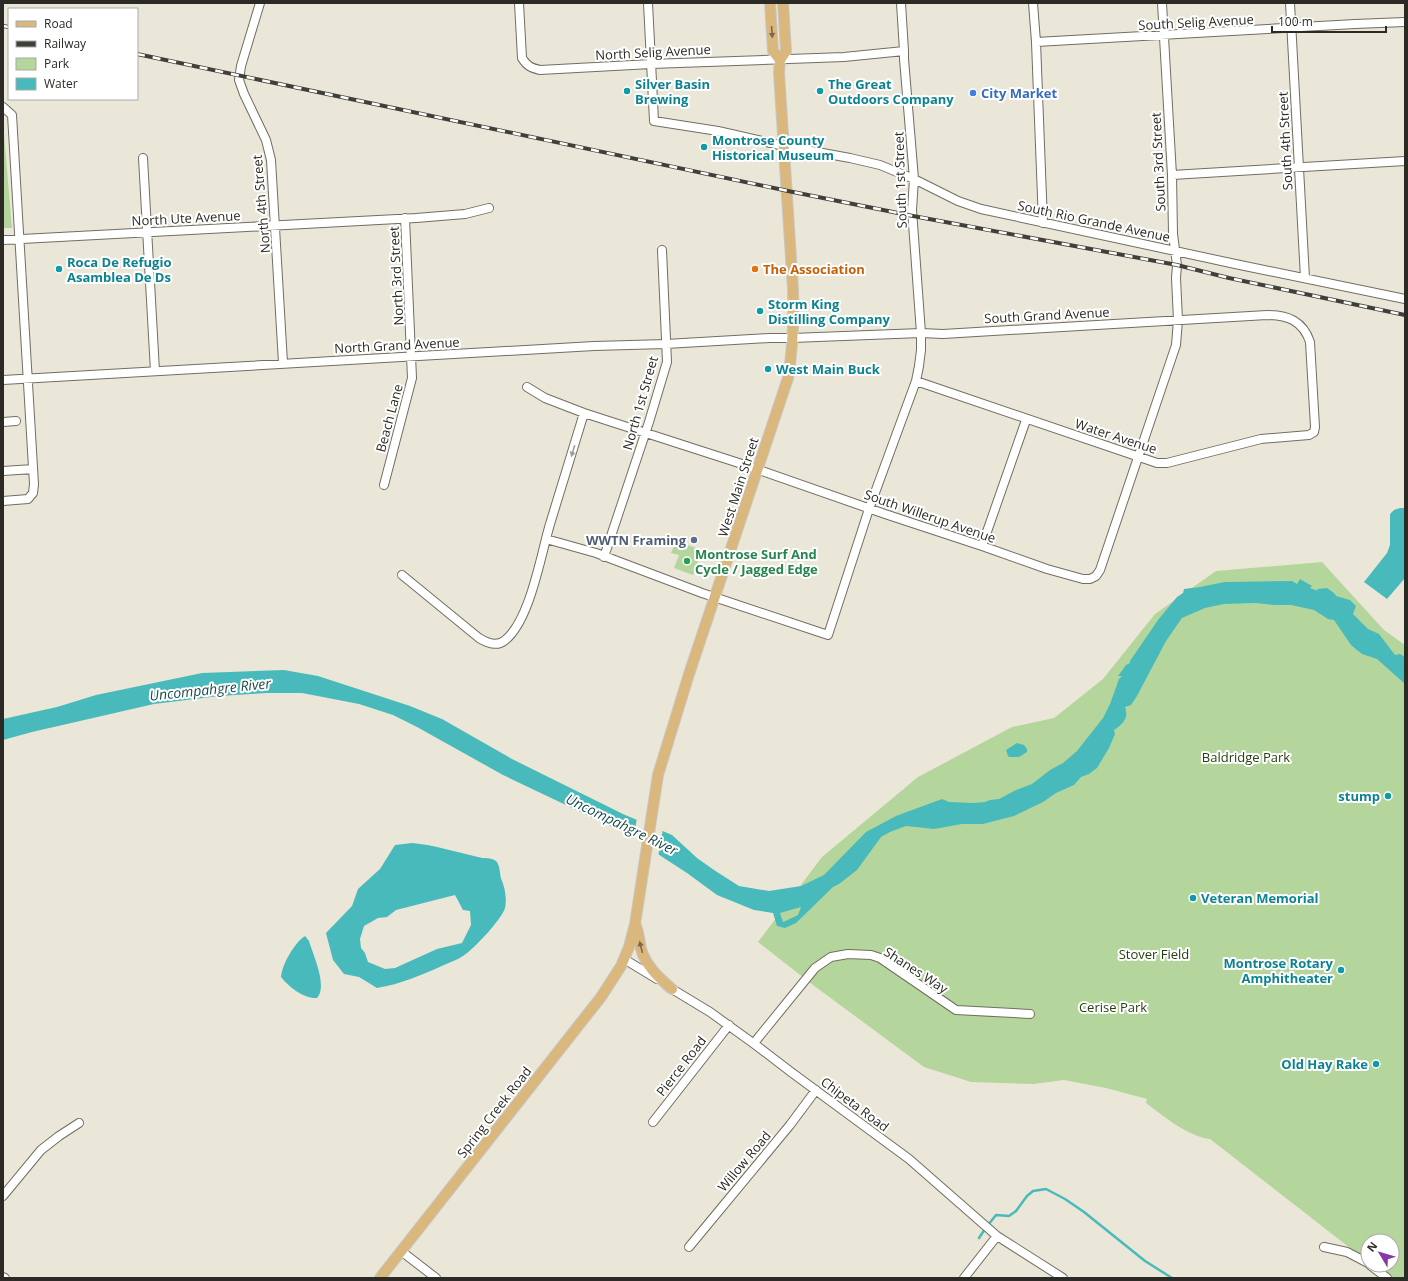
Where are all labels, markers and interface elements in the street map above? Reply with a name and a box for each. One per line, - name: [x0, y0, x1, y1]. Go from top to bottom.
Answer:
- legend: [8, 8, 138, 100]
- scale bar: [1272, 8, 1386, 34]
- street label: South Selig Avenue: [1138, 10, 1254, 34]
- text: 100 m: [1278, 13, 1313, 30]
- text: Road: [44, 15, 73, 32]
- one-way arrow: [768, 26, 775, 38]
- text: Railway: [44, 35, 87, 52]
- street label: North Selig Avenue: [595, 40, 711, 64]
- text: Park: [44, 55, 70, 72]
- text: Water: [44, 75, 78, 92]
- place label: Silver Basin Brewing: [635, 75, 710, 108]
- place label: The Great Outdoors Company: [828, 75, 954, 108]
- place label: City Market: [981, 84, 1057, 102]
- marker: Silver Basin Brewing: [622, 86, 632, 96]
- marker: The Great Outdoors Company: [815, 86, 825, 96]
- marker: City Market: [968, 88, 978, 98]
- street label: South 4th Street: [1273, 91, 1297, 191]
- street label: South 3rd Street: [1146, 112, 1170, 212]
- place label: Montrose County Historical Museum: [712, 131, 834, 164]
- street label: South 1st Street: [889, 131, 911, 229]
- marker: Montrose County Historical Museum: [699, 142, 709, 152]
- street label: North 4th Street: [248, 154, 274, 254]
- street label: South Rio Grande Avenue: [1016, 196, 1172, 246]
- street label: North Ute Avenue: [131, 206, 241, 230]
- street label: North 3rd Street: [384, 226, 408, 326]
- place label: Roca De Refugio Asamblea De Ds: [67, 253, 171, 286]
- place label: The Association: [763, 260, 865, 278]
- marker: Roca De Refugio Asamblea De Ds: [54, 264, 64, 274]
- marker: The Association: [750, 264, 760, 274]
- place label: Storm King Distilling Company: [768, 295, 891, 328]
- street label: South Grand Avenue: [984, 303, 1110, 327]
- marker: Storm King Distilling Company: [755, 306, 765, 316]
- street label: North Grand Avenue: [334, 333, 460, 357]
- street label: North 1st Street: [618, 354, 662, 452]
- place label: West Main Buck: [776, 360, 881, 378]
- marker: West Main Buck: [763, 364, 773, 374]
- street label: Beach Lane: [371, 382, 407, 454]
- street label: Water Avenue: [1073, 414, 1159, 458]
- street label: West Main Street: [713, 435, 763, 539]
- one-way arrow: [570, 445, 576, 457]
- street label: South Willerup Avenue: [862, 485, 998, 547]
- place label: WWTN Framing: [586, 531, 687, 549]
- marker: WWTN Framing: [689, 535, 699, 545]
- place label: Montrose Surf And Cycle / Jagged Edge: [695, 545, 818, 578]
- marker: Montrose Surf And Cycle / Jagged Edge: [682, 556, 692, 566]
- water label: Uncompahgre River: [148, 673, 272, 705]
- park label: Baldridge Park: [1202, 748, 1290, 766]
- place label: stump: [1338, 787, 1380, 805]
- water label: Uncompahgre River: [563, 789, 681, 859]
- marker: stump: [1383, 791, 1393, 801]
- place label: Veteran Memorial: [1201, 889, 1319, 907]
- marker: Veteran Memorial: [1188, 893, 1198, 903]
- one-way arrow: [638, 941, 644, 954]
- street label: Shanes Way: [881, 943, 952, 998]
- park label: Stover Field: [1119, 945, 1189, 963]
- place label: Montrose Rotary Amphitheater: [1224, 954, 1334, 987]
- marker: Montrose Rotary Amphitheater: [1336, 965, 1346, 975]
- park label: Cerise Park: [1079, 998, 1147, 1016]
- street label: Pierce Road: [652, 1032, 710, 1100]
- place label: Old Hay Rake: [1281, 1055, 1368, 1073]
- marker: Old Hay Rake: [1371, 1059, 1381, 1069]
- street label: Spring Creek Road: [453, 1063, 535, 1161]
- street label: Chipeta Road: [817, 1072, 893, 1136]
- street label: Willow Road: [713, 1127, 775, 1195]
- north arrow: [1360, 1233, 1400, 1273]
- text: N: [1363, 1238, 1380, 1255]

